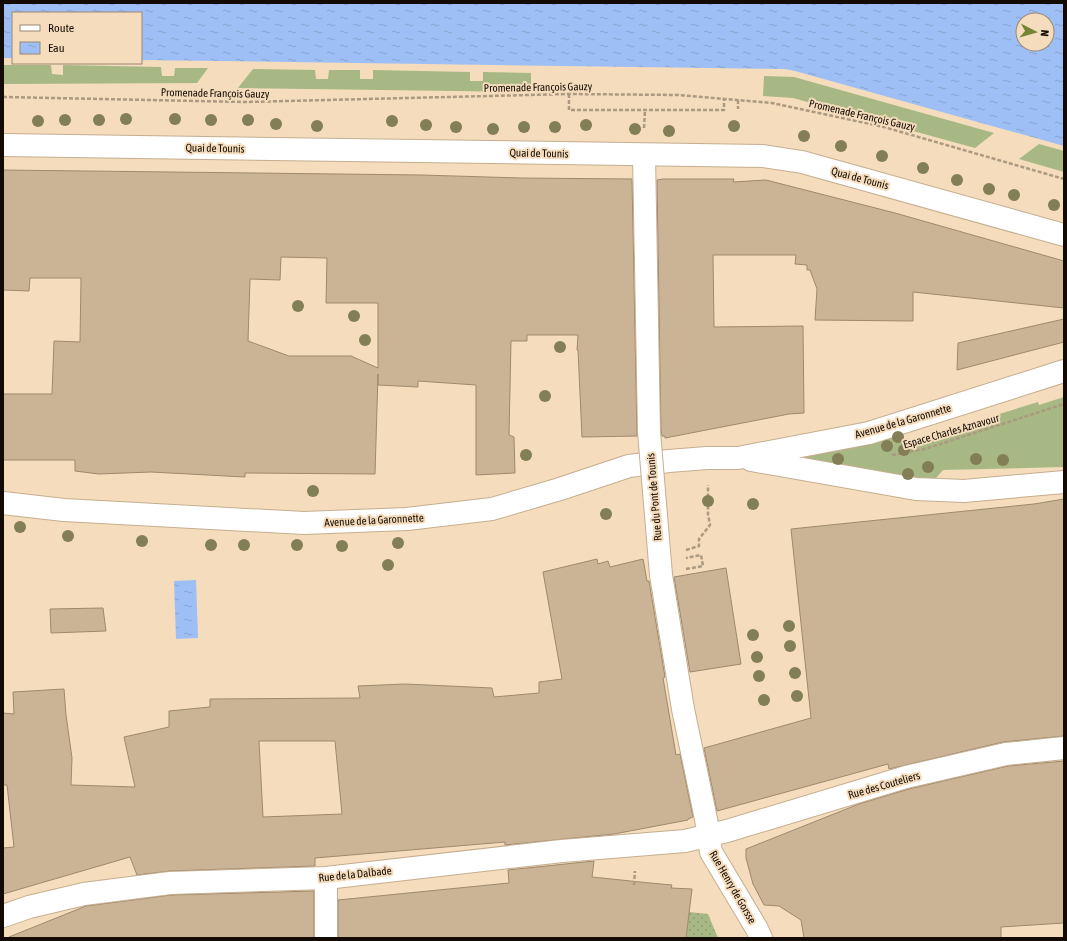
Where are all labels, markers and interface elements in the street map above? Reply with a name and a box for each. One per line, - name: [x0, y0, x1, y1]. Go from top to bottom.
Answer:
- legend: [12, 12, 142, 64]
- north arrow: [1015, 12, 1055, 52]
- text: Route: [48, 21, 74, 35]
- text: N: [1039, 29, 1051, 37]
- text: Eau: [48, 41, 65, 55]
- street label: Promenade François Gauzy: [484, 80, 593, 94]
- street label: Promenade François Gauzy: [161, 86, 270, 100]
- street label: Promenade François Gauzy: [808, 97, 917, 133]
- street label: Quai de Tounis: [185, 141, 245, 155]
- street label: Quai de Tounis: [509, 146, 569, 160]
- street label: Quai de Tounis: [830, 165, 890, 191]
- street label: Avenue de la Garonnette: [854, 402, 952, 440]
- street label: Espace Charles Aznavour: [902, 411, 1001, 450]
- street label: Rue du Pont de Tounis: [644, 453, 664, 541]
- street label: Avenue de la Garonnette: [324, 511, 424, 529]
- street label: Rue des Couteliers: [847, 769, 921, 801]
- street label: Rue Henry de Gorsse: [707, 848, 759, 926]
- street label: Rue de la Dalbade: [318, 864, 392, 884]

